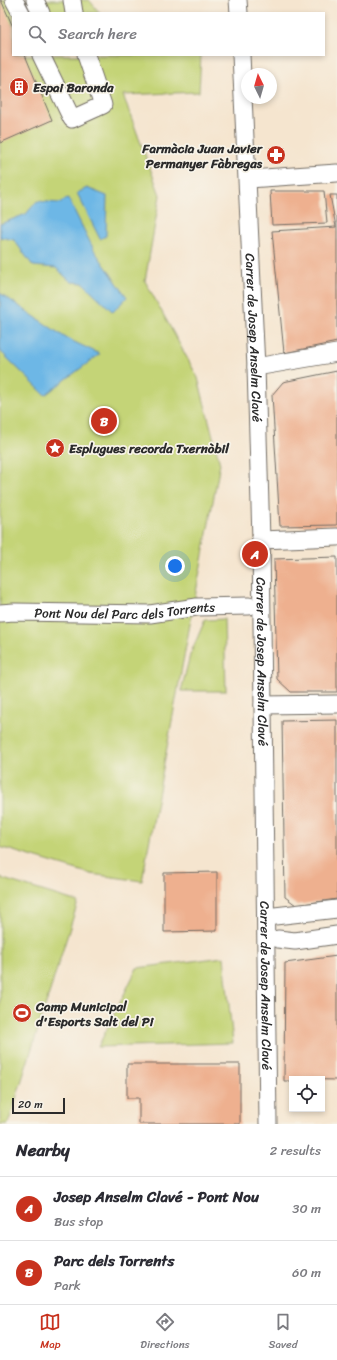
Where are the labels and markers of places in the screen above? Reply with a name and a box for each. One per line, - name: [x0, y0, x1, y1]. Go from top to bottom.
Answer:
- building icon: Espai Baronda: [8, 76, 30, 98]
- place label: Espai Baronda: [33, 76, 114, 99]
- place label: Farmàcia Juan Javier Permanyer Fàbregas: [141, 137, 264, 175]
- pharmacy icon: Farmàcia Juan Javier Permanyer Fàbregas: [265, 144, 287, 166]
- pin: B: [91, 406, 117, 436]
- place icon: Esplugues recorda Txernòbil: [44, 437, 66, 459]
- place label: Esplugues recorda Txernòbil: [69, 437, 230, 460]
- pin: A: [242, 539, 268, 569]
- place label: Camp Municipal d'Esports Salt del Pi: [35, 995, 155, 1033]
- sports icon: Camp Municipal d'Esports Salt del Pi: [11, 1002, 33, 1024]

